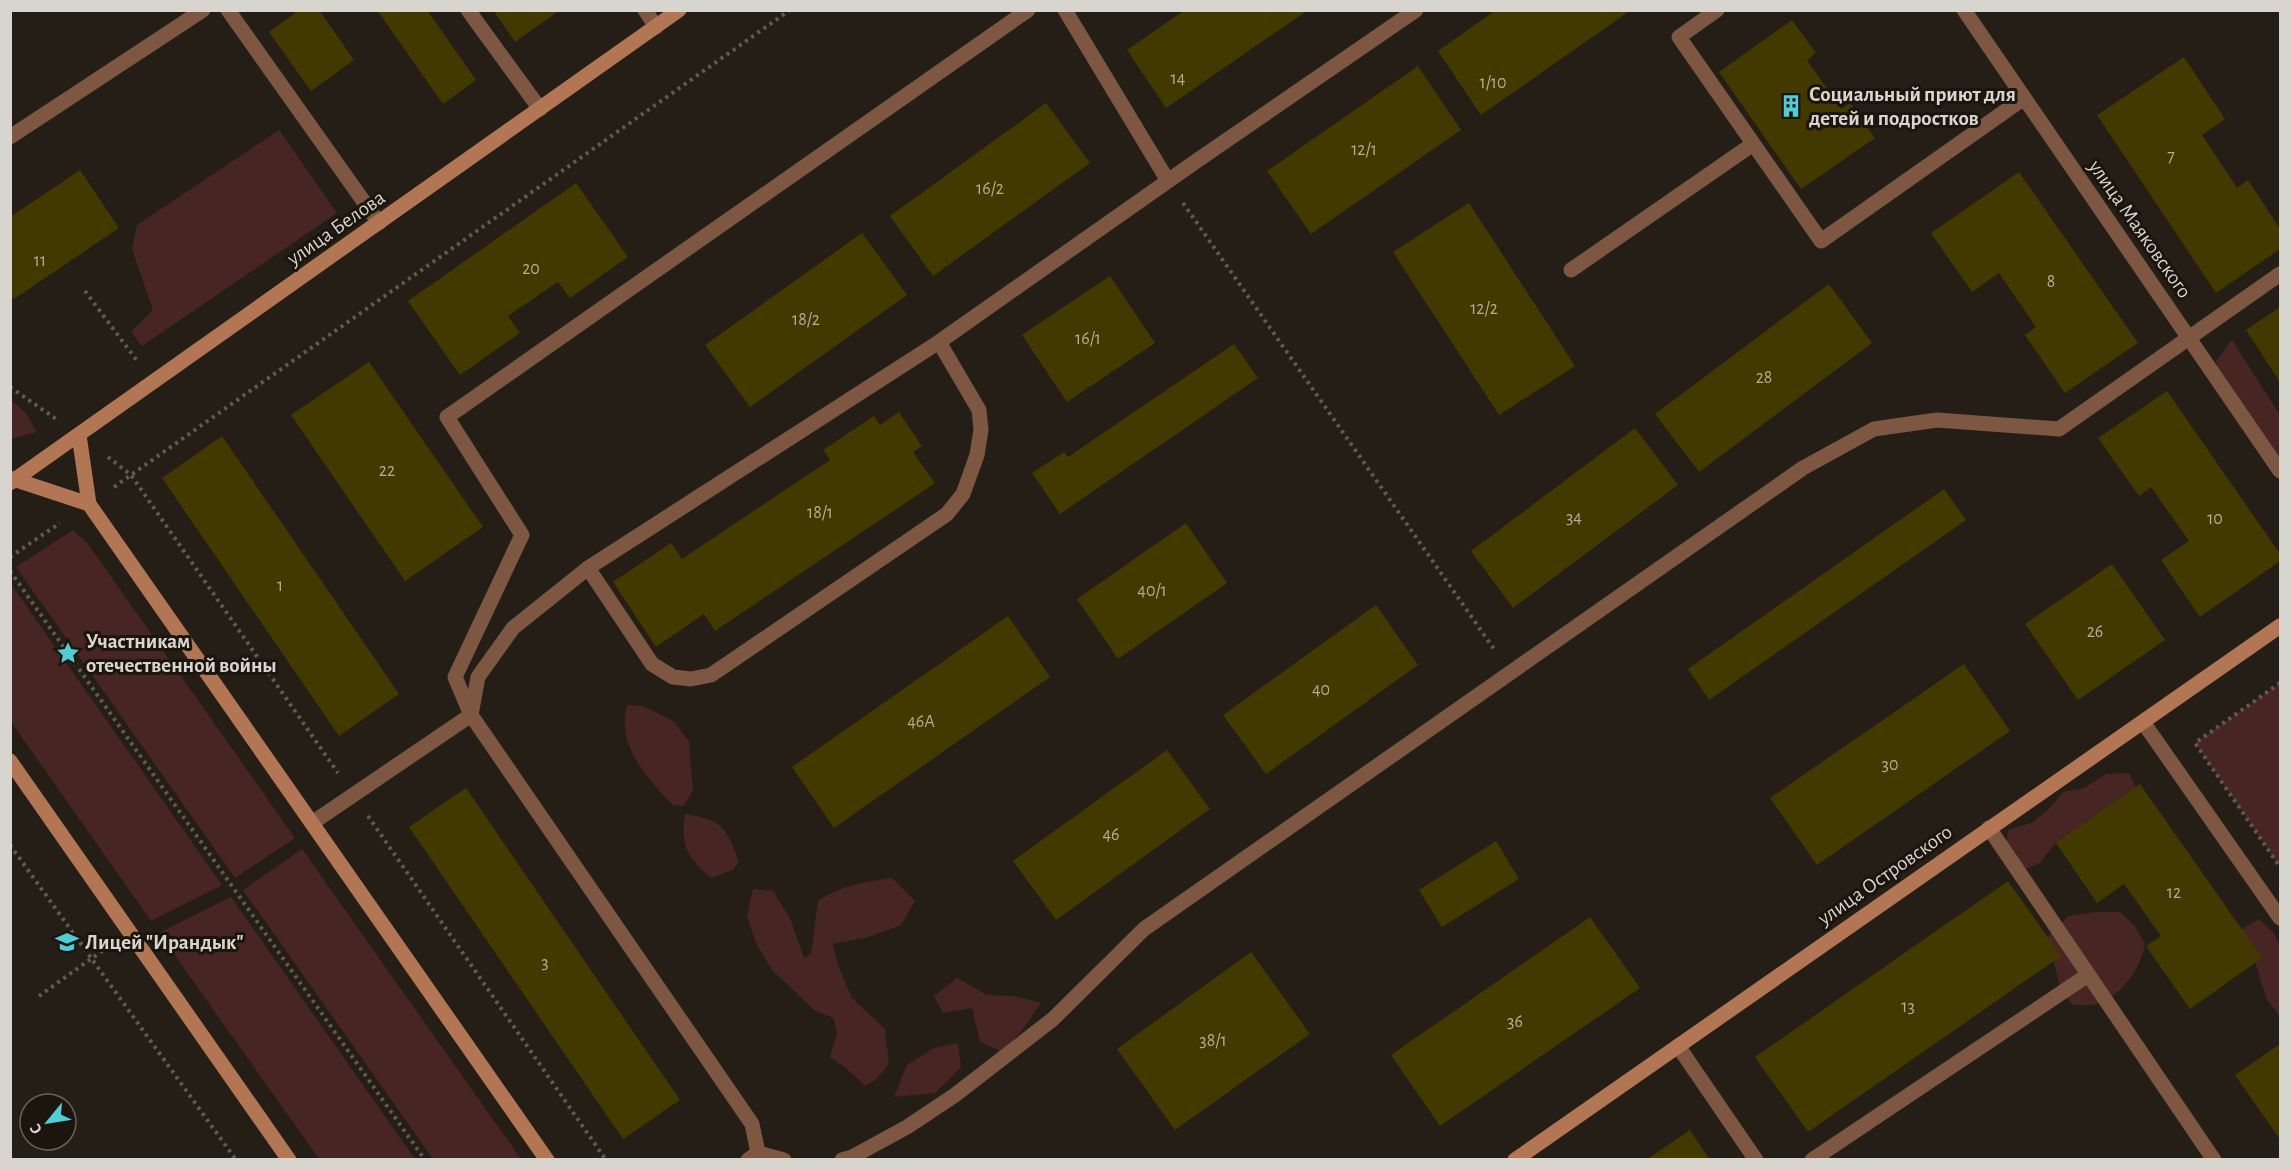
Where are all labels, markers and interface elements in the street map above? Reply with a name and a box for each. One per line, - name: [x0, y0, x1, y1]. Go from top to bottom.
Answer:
- house number: 14: [1171, 70, 1186, 88]
- house number: 1/10: [1479, 74, 1507, 92]
- place label: Социальный приют для детей и подростков: [1809, 84, 2016, 129]
- building icon: Социальный приют для детей и подростков: [1778, 93, 1804, 119]
- house number: 12/1: [1351, 141, 1377, 159]
- house number: 7: [2167, 148, 2175, 166]
- street label: улица Маяковского: [2084, 155, 2195, 302]
- house number: 16/2: [976, 180, 1004, 198]
- street label: улица Белова: [282, 186, 389, 270]
- house number: 11: [34, 252, 46, 270]
- house number: 20: [522, 260, 540, 278]
- house number: 8: [2047, 273, 2055, 291]
- house number: 12/2: [1470, 300, 1498, 318]
- house number: 18/2: [792, 311, 820, 329]
- house number: 16/1: [1075, 330, 1101, 348]
- house number: 28: [1756, 369, 1772, 387]
- house number: 22: [379, 462, 395, 480]
- house number: 18/1: [807, 504, 833, 522]
- house number: 34: [1566, 509, 1582, 527]
- house number: 10: [2207, 510, 2223, 528]
- house number: 1: [277, 577, 283, 595]
- house number: 40/1: [1137, 582, 1167, 600]
- house number: 26: [2087, 623, 2103, 641]
- place label: Участникам отечественной войны: [86, 631, 277, 676]
- place icon: Участникам отечественной войны: [55, 640, 81, 666]
- house number: 40: [1312, 681, 1330, 699]
- house number: 46А: [907, 713, 935, 731]
- house number: 30: [1882, 756, 1898, 774]
- street label: улица Островского: [1813, 821, 1956, 930]
- house number: 46: [1102, 826, 1120, 844]
- house number: 12: [2167, 884, 2181, 902]
- school or university icon: Лицей "Ирандык": [54, 929, 80, 955]
- place label: Лицей "Ирандык": [85, 932, 244, 953]
- house number: 3: [541, 954, 549, 972]
- house number: 13: [1901, 998, 1915, 1016]
- house number: 36: [1507, 1013, 1523, 1031]
- house number: 38/1: [1199, 1032, 1227, 1050]
- north arrow: [18, 1092, 78, 1152]
- text: С: [27, 1121, 45, 1137]

